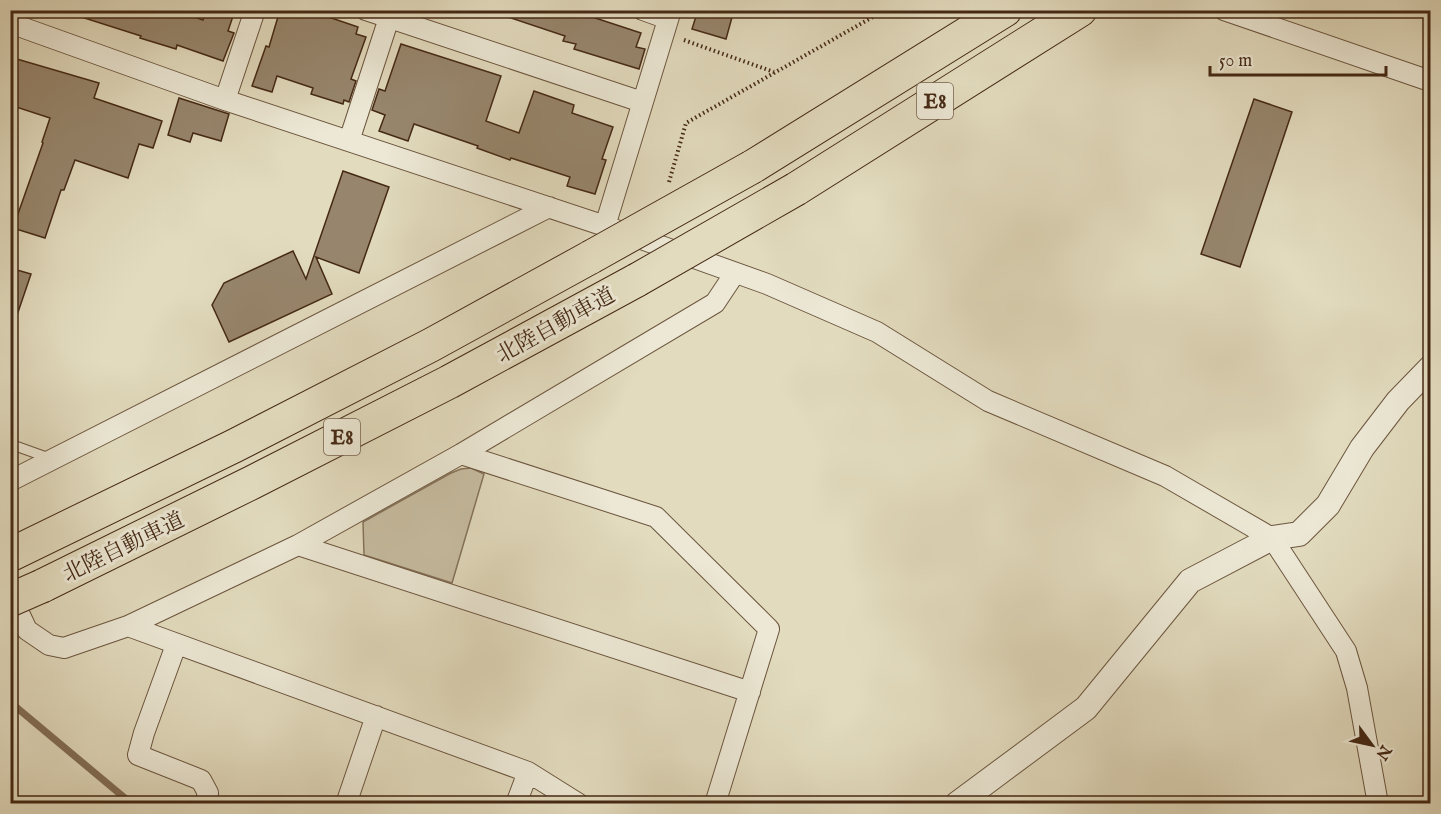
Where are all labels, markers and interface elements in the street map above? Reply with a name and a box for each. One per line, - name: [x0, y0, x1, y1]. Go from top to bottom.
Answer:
- scale bar: [1210, 39, 1386, 77]
- text: 50 m: [1219, 50, 1252, 73]
- road number: E8: [917, 83, 953, 119]
- street label: 北陸自動車道: [491, 282, 620, 370]
- road number: E8: [324, 419, 360, 455]
- street label: 北陸自動車道: [58, 506, 189, 589]
- north arrow: [1342, 715, 1402, 775]
- text: N: [1371, 740, 1396, 763]

